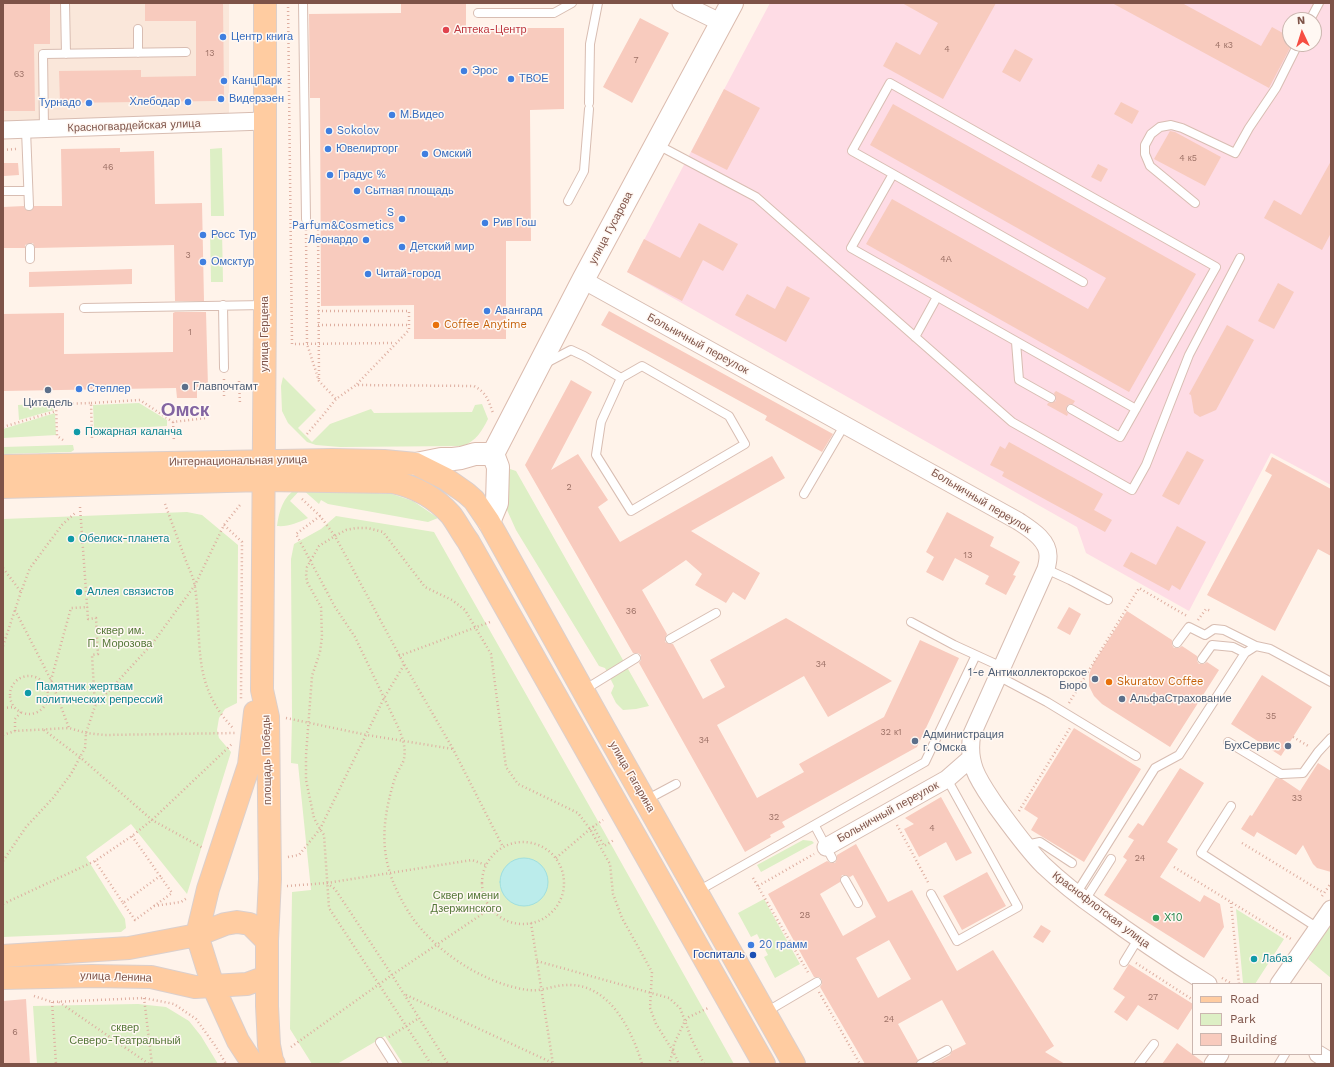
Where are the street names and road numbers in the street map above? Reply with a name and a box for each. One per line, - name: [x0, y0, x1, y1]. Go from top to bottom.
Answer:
- street label: Красногвардейская улица: [67, 117, 201, 135]
- street label: улица Гусарова: [586, 189, 636, 267]
- street label: улица Герцена: [258, 296, 272, 372]
- street label: Больничный переулок: [645, 311, 751, 377]
- street label: Интернациональная улица: [169, 453, 307, 469]
- street label: Больничный переулок: [929, 466, 1033, 536]
- street label: площадь Победы: [260, 715, 274, 805]
- street label: улица Гагарина: [606, 739, 658, 815]
- street label: Больничный переулок: [835, 779, 941, 845]
- street label: Краснофлотская улица: [1049, 869, 1153, 951]
- street label: улица Ленина: [80, 969, 152, 985]

